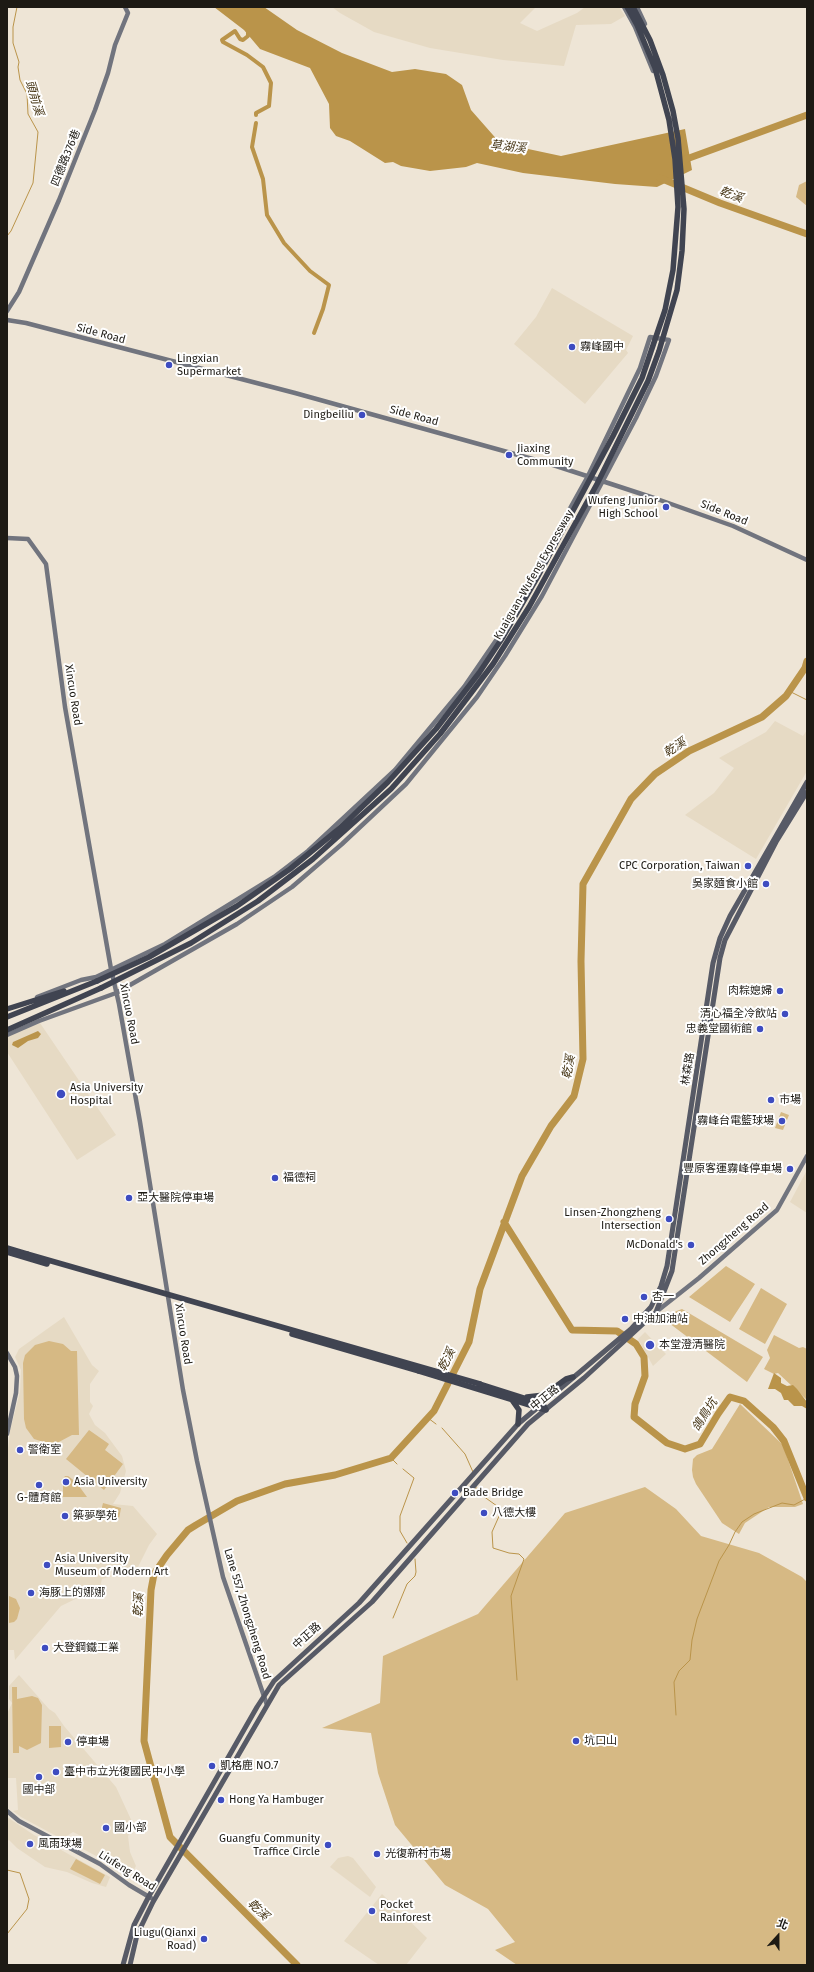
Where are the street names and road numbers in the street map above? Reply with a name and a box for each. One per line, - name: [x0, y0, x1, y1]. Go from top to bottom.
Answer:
- street label: 四德路376巷: [49, 128, 83, 188]
- street label: Side Road: [75, 321, 127, 347]
- street label: Side Road: [388, 403, 440, 429]
- street label: Side Road: [698, 498, 750, 528]
- street label: Kuaiguan-Wufeng Expressway: [491, 508, 577, 642]
- street label: Xincuo Road: [62, 663, 84, 727]
- street label: Xincuo Road: [117, 982, 141, 1046]
- street label: 林森路: [679, 1052, 697, 1086]
- street label: Zhongzheng Road: [696, 1200, 772, 1268]
- street label: Xincuo Road: [172, 1302, 194, 1366]
- street label: 中正路: [528, 1382, 562, 1414]
- street label: Lane 557, Zhongzheng Road: [221, 1547, 273, 1681]
- street label: 中正路: [290, 1620, 324, 1652]
- street label: Liufeng Road: [96, 1848, 158, 1894]

